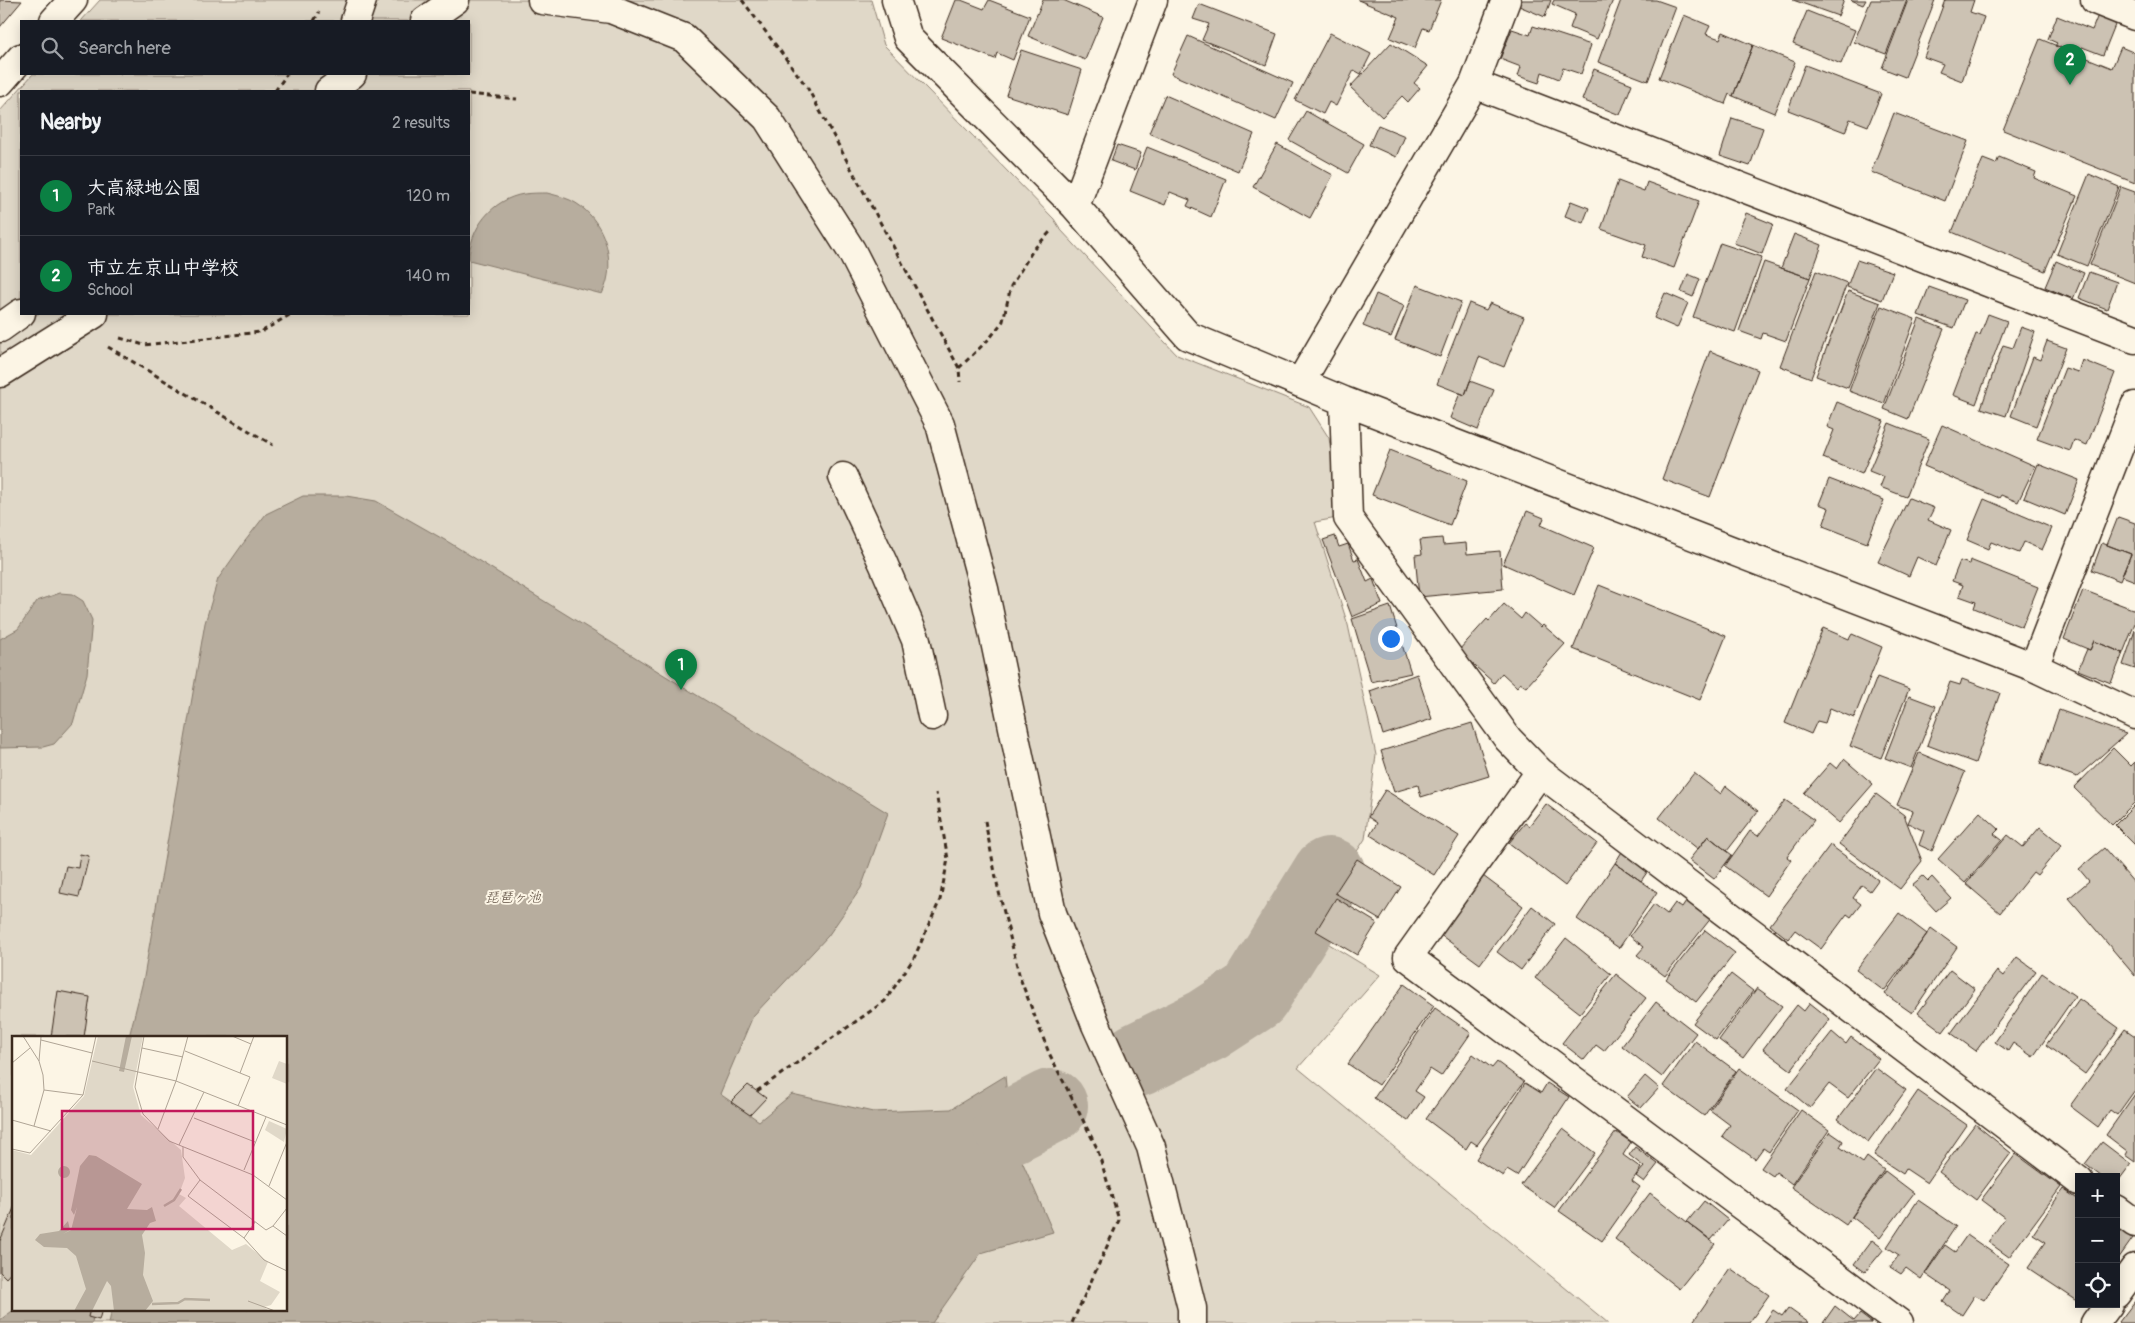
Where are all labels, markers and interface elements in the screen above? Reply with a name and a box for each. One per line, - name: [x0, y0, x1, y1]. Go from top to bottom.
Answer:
- search box: [20, 20, 470, 75]
- icon: search: [38, 34, 66, 62]
- text: Search here: [78, 36, 171, 60]
- pin: 2: [2054, 44, 2086, 85]
- text: Nearby: [40, 109, 101, 136]
- text: 2 results: [392, 113, 450, 133]
- text: 大高緑地公園: [87, 176, 201, 200]
- text: 1: [53, 186, 59, 206]
- text: 120 m: [406, 186, 450, 206]
- text: Park: [87, 200, 115, 220]
- text: 市立左京山中学校: [87, 256, 239, 280]
- text: 2: [52, 266, 60, 286]
- text: 140 m: [406, 266, 450, 286]
- text: School: [87, 280, 133, 300]
- your location: [1378, 626, 1404, 652]
- pin: 1: [665, 649, 697, 690]
- water label: 琵琶ヶ池: [485, 889, 542, 906]
- inset map: [12, 1036, 288, 1310]
- map controls: [2075, 1173, 2120, 1308]
- button: +: [2075, 1173, 2120, 1218]
- button: −: [2075, 1218, 2120, 1263]
- button: locate: [2075, 1263, 2120, 1308]

